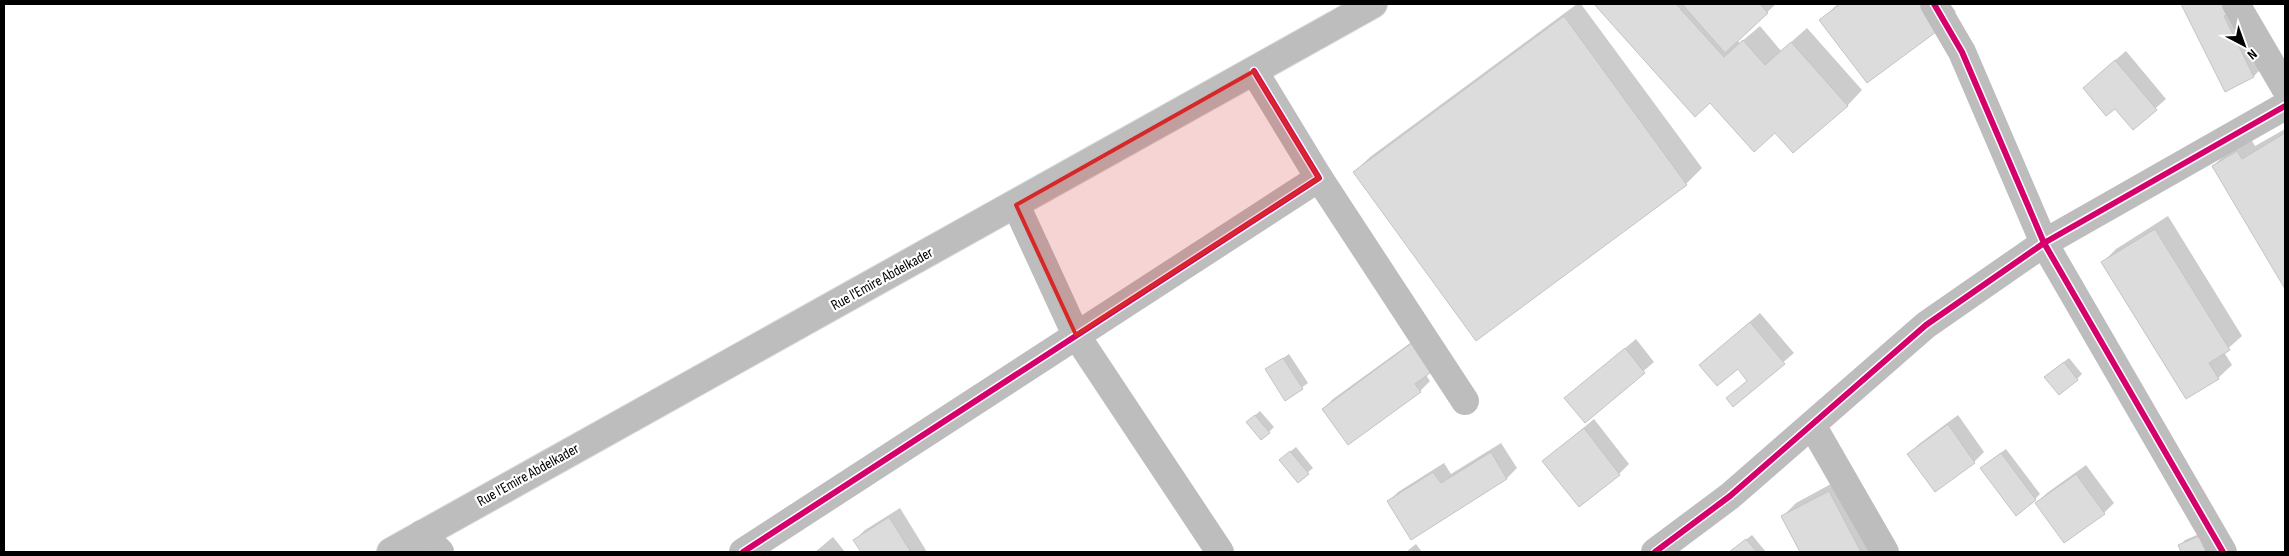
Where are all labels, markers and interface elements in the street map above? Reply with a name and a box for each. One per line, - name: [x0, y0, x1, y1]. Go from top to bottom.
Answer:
- north arrow: [2219, 20, 2269, 70]
- text: N: [2244, 46, 2261, 63]
- street label: Rue l'Emire Abdelkader: [828, 243, 937, 315]
- street label: Rue l'Emire Abdelkader: [474, 439, 583, 511]

